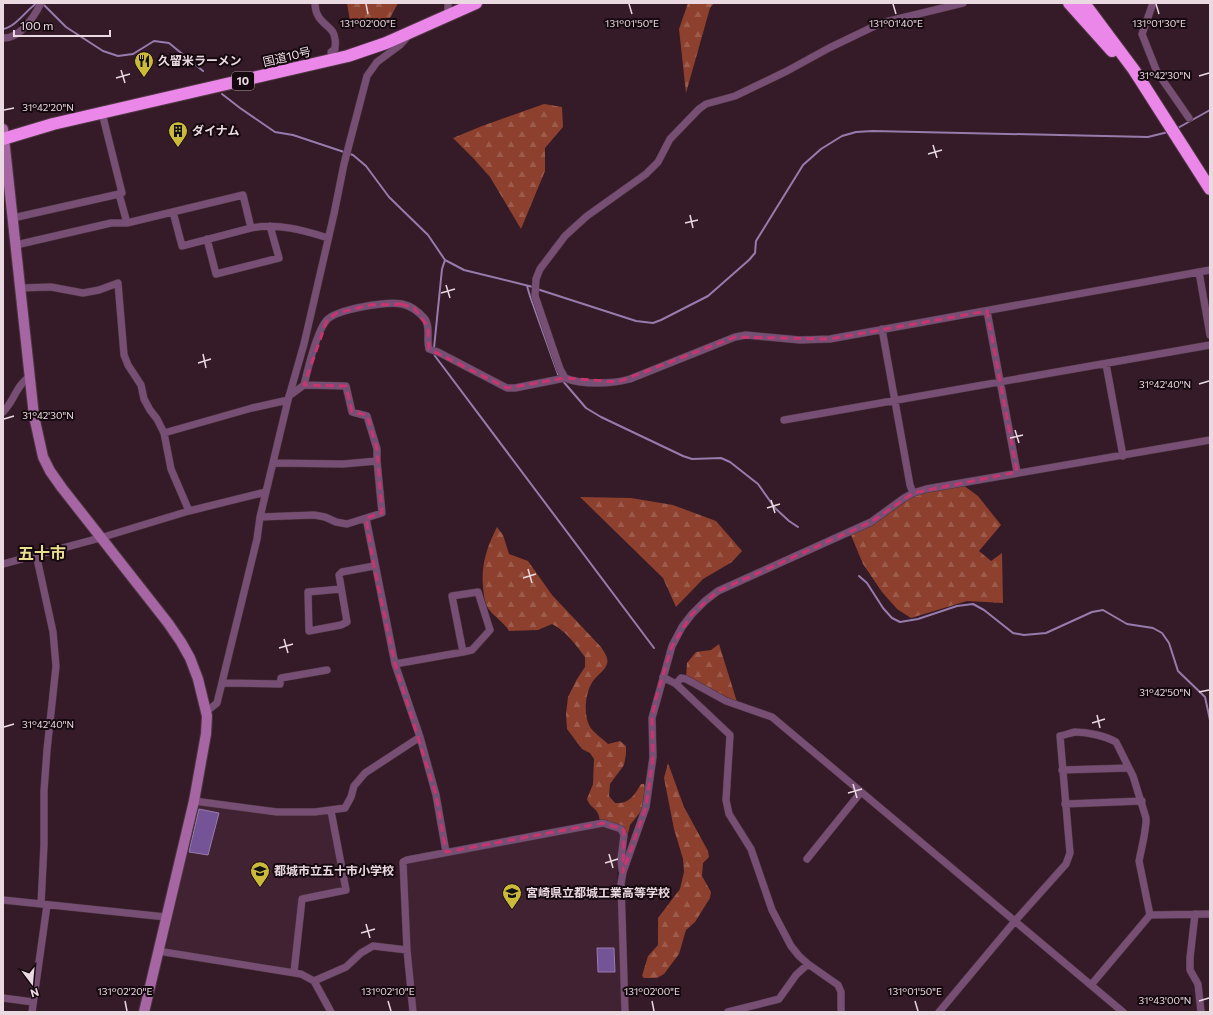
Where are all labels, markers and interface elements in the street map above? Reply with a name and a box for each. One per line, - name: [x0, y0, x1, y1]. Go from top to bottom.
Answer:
- scale bar: [14, 12, 110, 38]
- text: 131°02'00"E: [340, 17, 396, 29]
- text: 131°01'50"E: [605, 17, 659, 29]
- text: 131°01'40"E: [869, 17, 923, 29]
- text: 131°01'30"E: [1132, 17, 1186, 29]
- text: 100 m: [20, 18, 54, 32]
- street label: 国道10号: [261, 44, 312, 68]
- restaurant icon: 久留米ラーメン: [133, 50, 155, 78]
- place label: 久留米ラーメン: [158, 53, 242, 67]
- text: 31°42'30"N: [1139, 69, 1191, 81]
- road number: 10: [232, 72, 254, 90]
- text: 31°42'20"N: [22, 101, 74, 113]
- building icon: ダイナム: [167, 120, 189, 148]
- place label: ダイナム: [192, 123, 239, 137]
- text: 31°42'40"N: [1139, 378, 1191, 390]
- text: 31°42'30"N: [22, 409, 74, 421]
- district label: 五十市: [18, 543, 66, 562]
- text: 31°42'50"N: [1139, 686, 1191, 698]
- text: 31°42'40"N: [22, 718, 74, 730]
- school or university icon: 都城市立五十市小学校: [249, 860, 271, 888]
- place label: 都城市立五十市小学校: [274, 863, 394, 877]
- school or university icon: 宮崎県立都城工業高等学校: [501, 882, 523, 910]
- place label: 宮崎県立都城工業高等学校: [526, 885, 670, 899]
- north arrow: [12, 963, 52, 1003]
- text: 131°02'20"E: [98, 985, 152, 997]
- text: 131°02'10"E: [361, 985, 415, 997]
- text: 131°02'00"E: [624, 985, 680, 997]
- text: 131°01'50"E: [888, 985, 942, 997]
- text: N: [29, 986, 41, 1000]
- text: 31°43'00"N: [1139, 994, 1191, 1006]

